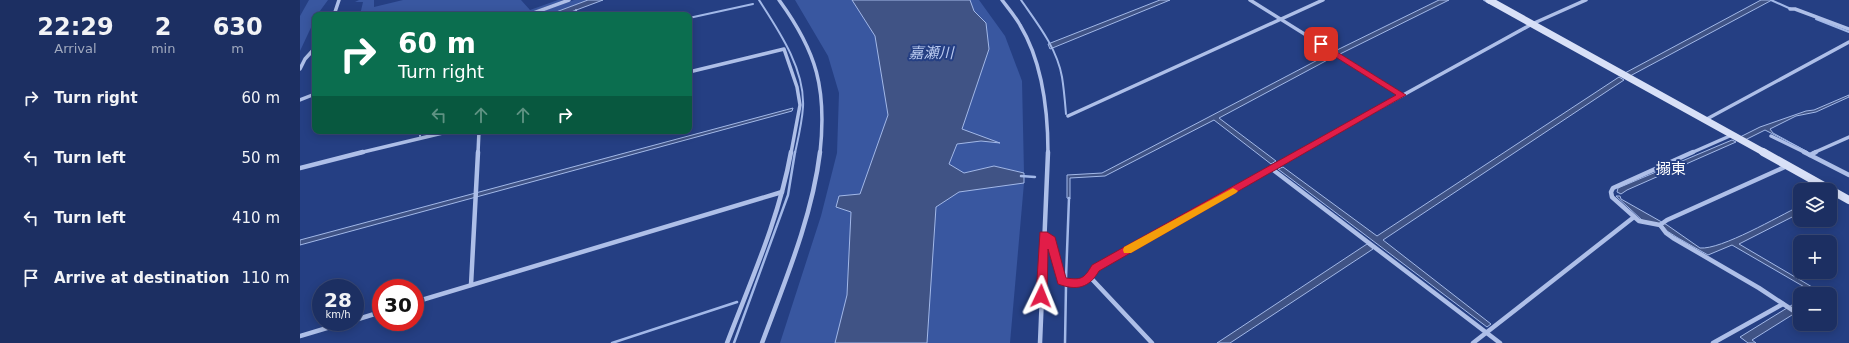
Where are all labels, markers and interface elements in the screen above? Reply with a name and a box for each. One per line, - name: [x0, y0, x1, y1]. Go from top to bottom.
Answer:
- text: 22:29: [37, 13, 114, 41]
- text: 2: [155, 13, 171, 41]
- text: 630: [213, 13, 263, 41]
- text: 60 m: [398, 27, 476, 60]
- pin: [1304, 27, 1338, 61]
- icon: right: [332, 28, 384, 80]
- icon: arrive: [1310, 33, 1332, 55]
- text: Arrival: [54, 41, 97, 56]
- text: min: [151, 41, 175, 56]
- text: m: [231, 41, 244, 56]
- water label: 嘉瀬川: [908, 44, 955, 62]
- text: Turn right: [398, 61, 484, 82]
- icon: right: [20, 87, 42, 109]
- text: Turn right: [54, 89, 138, 107]
- text: 60 m: [242, 89, 280, 107]
- icon: left: [428, 104, 450, 126]
- icon: ahead: [470, 104, 492, 126]
- icon: ahead: [512, 104, 534, 126]
- icon: right: [554, 104, 576, 126]
- icon: left: [20, 147, 42, 169]
- text: Turn left: [54, 149, 126, 167]
- text: 50 m: [242, 149, 280, 167]
- district label: 搦東: [1656, 160, 1686, 178]
- map controls: [1793, 183, 1837, 331]
- button: layers: [1793, 183, 1837, 227]
- icon: left: [20, 207, 42, 229]
- text: Turn left: [54, 209, 126, 227]
- text: 410 m: [232, 209, 280, 227]
- button: +: [1793, 235, 1837, 279]
- icon: arrive: [20, 267, 42, 289]
- text: Arrive at destination: [54, 269, 229, 287]
- text: 110 m: [241, 269, 290, 287]
- position arrow: [1020, 275, 1062, 317]
- speed limit sign: 30: [372, 279, 424, 331]
- button: −: [1793, 287, 1837, 331]
- text: 28: [324, 288, 352, 312]
- text: km/h: [325, 309, 351, 320]

